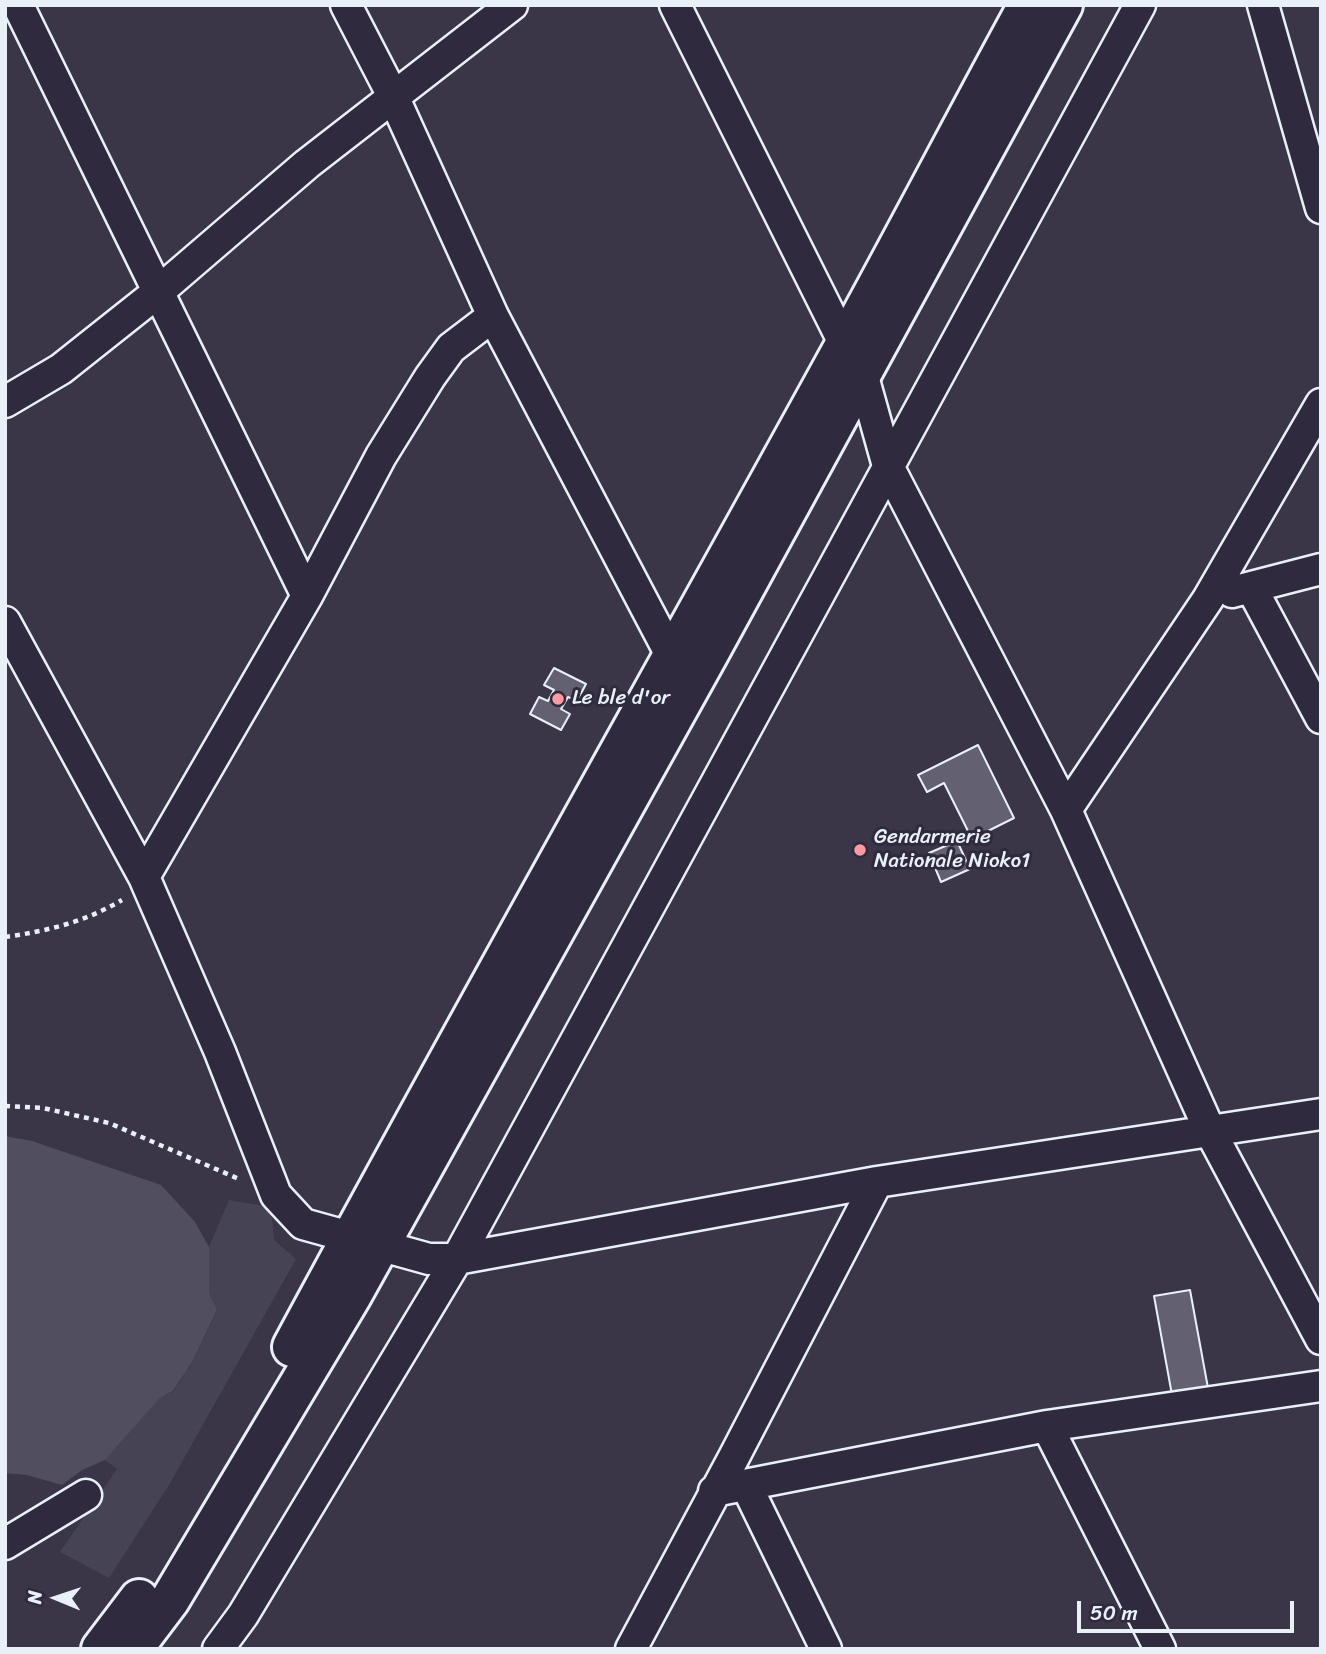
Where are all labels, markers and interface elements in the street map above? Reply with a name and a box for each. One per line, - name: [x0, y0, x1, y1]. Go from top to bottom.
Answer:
- place label: Le ble d'or: [572, 686, 670, 712]
- marker: Le ble d'or: [550, 691, 566, 707]
- place label: Gendarmerie Nationale Nioko1: [874, 825, 1030, 875]
- marker: Gendarmerie Nationale Nioko1: [852, 842, 868, 858]
- north arrow: [21, 1563, 91, 1633]
- scale bar: [1081, 1588, 1298, 1632]
- text: N: [18, 1590, 51, 1604]
- text: 50 m: [1090, 1594, 1138, 1632]

